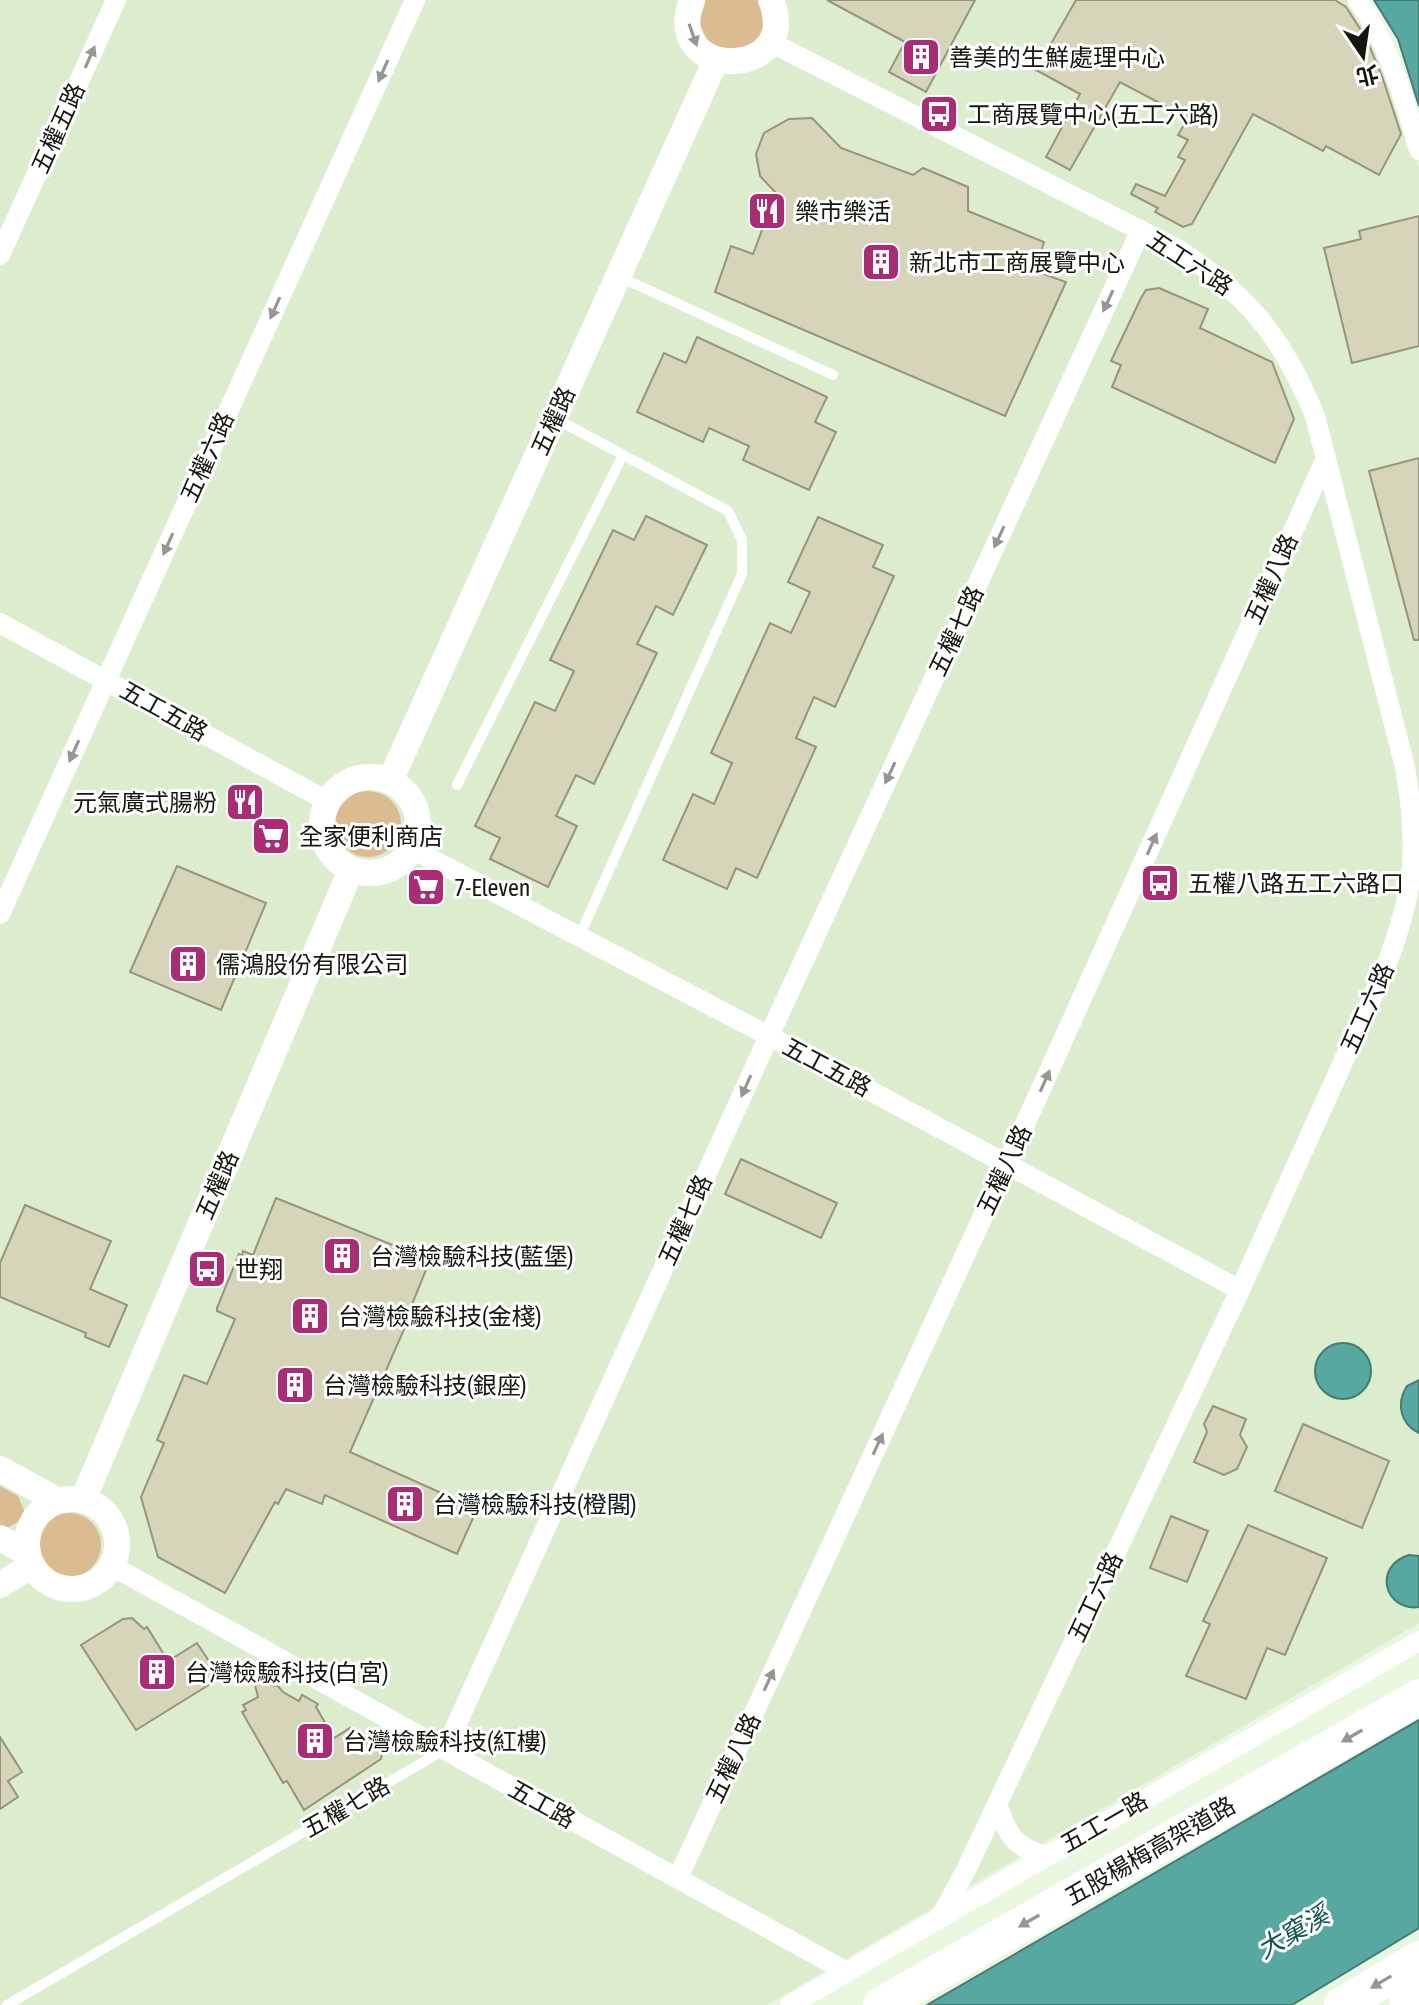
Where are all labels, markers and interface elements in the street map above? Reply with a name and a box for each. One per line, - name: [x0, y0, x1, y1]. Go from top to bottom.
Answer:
- north arrow: [1323, 16, 1403, 96]
- one-way arrow: [688, 23, 700, 47]
- building icon: 善美的生鮮處理中心: [900, 36, 942, 78]
- place label: 善美的生鮮處理中心: [949, 44, 1165, 71]
- one-way arrow: [84, 45, 97, 68]
- one-way arrow: [376, 59, 389, 83]
- text: 北: [1354, 60, 1381, 91]
- street label: 五權五路: [26, 79, 90, 177]
- bus stop icon: 工商展覽中心(五工六路): [918, 93, 960, 135]
- place label: 工商展覽中心(五工六路): [967, 101, 1219, 128]
- restaurant icon: 樂市樂活: [746, 190, 788, 232]
- place label: 樂市樂活: [795, 198, 891, 225]
- street label: 五工六路: [1142, 226, 1238, 300]
- building icon: 新北市工商展覽中心: [860, 241, 902, 283]
- place label: 新北市工商展覽中心: [909, 249, 1125, 276]
- one-way arrow: [1101, 290, 1115, 313]
- one-way arrow: [268, 296, 282, 320]
- street label: 五權路: [526, 383, 580, 459]
- street label: 五權六路: [175, 408, 239, 506]
- one-way arrow: [992, 526, 1006, 549]
- street label: 五權八路: [1239, 530, 1303, 628]
- one-way arrow: [161, 533, 174, 556]
- street label: 五權七路: [923, 582, 989, 680]
- street label: 五工五路: [115, 676, 213, 746]
- one-way arrow: [67, 739, 81, 762]
- one-way arrow: [883, 762, 897, 785]
- restaurant icon: 元氣廣式腸粉: [224, 781, 266, 823]
- place label: 元氣廣式腸粉: [73, 789, 217, 816]
- supermarket icon: 全家便利商店: [250, 815, 292, 857]
- place label: 全家便利商店: [299, 823, 443, 850]
- one-way arrow: [1145, 832, 1159, 856]
- bus stop icon: 五權八路五工六路口: [1139, 862, 1181, 904]
- supermarket icon: 7-Eleven: [405, 866, 447, 908]
- place label: 五權八路五工六路口: [1188, 870, 1404, 897]
- place label: 7-Eleven: [454, 874, 530, 901]
- building icon: 儒鴻股份有限公司: [167, 943, 209, 985]
- place label: 儒鴻股份有限公司: [216, 951, 408, 978]
- street label: 五工六路: [1335, 959, 1399, 1057]
- street label: 五工五路: [778, 1033, 876, 1101]
- one-way arrow: [1038, 1069, 1052, 1093]
- one-way arrow: [739, 1074, 753, 1098]
- street label: 五權八路: [971, 1121, 1037, 1219]
- street label: 五權路: [191, 1147, 243, 1223]
- street label: 五權七路: [653, 1171, 717, 1269]
- building icon: 台灣檢驗科技(藍堡): [321, 1235, 363, 1277]
- place label: 台灣檢驗科技(藍堡): [370, 1243, 574, 1270]
- bus stop icon: 世翔: [186, 1248, 228, 1290]
- place label: 世翔: [235, 1256, 283, 1283]
- building icon: 台灣檢驗科技(金棧): [289, 1295, 331, 1337]
- place label: 台灣檢驗科技(金棧): [338, 1303, 542, 1330]
- building icon: 台灣檢驗科技(銀座): [274, 1364, 316, 1406]
- place label: 台灣檢驗科技(銀座): [323, 1372, 527, 1399]
- one-way arrow: [871, 1433, 885, 1456]
- building icon: 台灣檢驗科技(橙閣): [384, 1483, 426, 1525]
- place label: 台灣檢驗科技(橙閣): [433, 1491, 637, 1518]
- street label: 五工六路: [1062, 1548, 1128, 1646]
- building icon: 台灣檢驗科技(白宮): [136, 1651, 178, 1693]
- place label: 台灣檢驗科技(白宮): [185, 1659, 389, 1686]
- one-way arrow: [762, 1669, 776, 1692]
- street label: 五權八路: [700, 1709, 766, 1807]
- building icon: 台灣檢驗科技(紅樓): [294, 1720, 336, 1762]
- place label: 台灣檢驗科技(紅樓): [343, 1728, 547, 1755]
- one-way arrow: [1340, 1729, 1363, 1743]
- street label: 五權七路: [298, 1771, 394, 1843]
- street label: 五工路: [504, 1775, 580, 1833]
- street label: 五工一路: [1056, 1786, 1152, 1858]
- street label: 五股楊梅高架道路: [1060, 1791, 1240, 1911]
- water label: 大窠溪: [1252, 1898, 1338, 1964]
- one-way arrow: [1017, 1914, 1040, 1928]
- one-way arrow: [1370, 1975, 1392, 1989]

